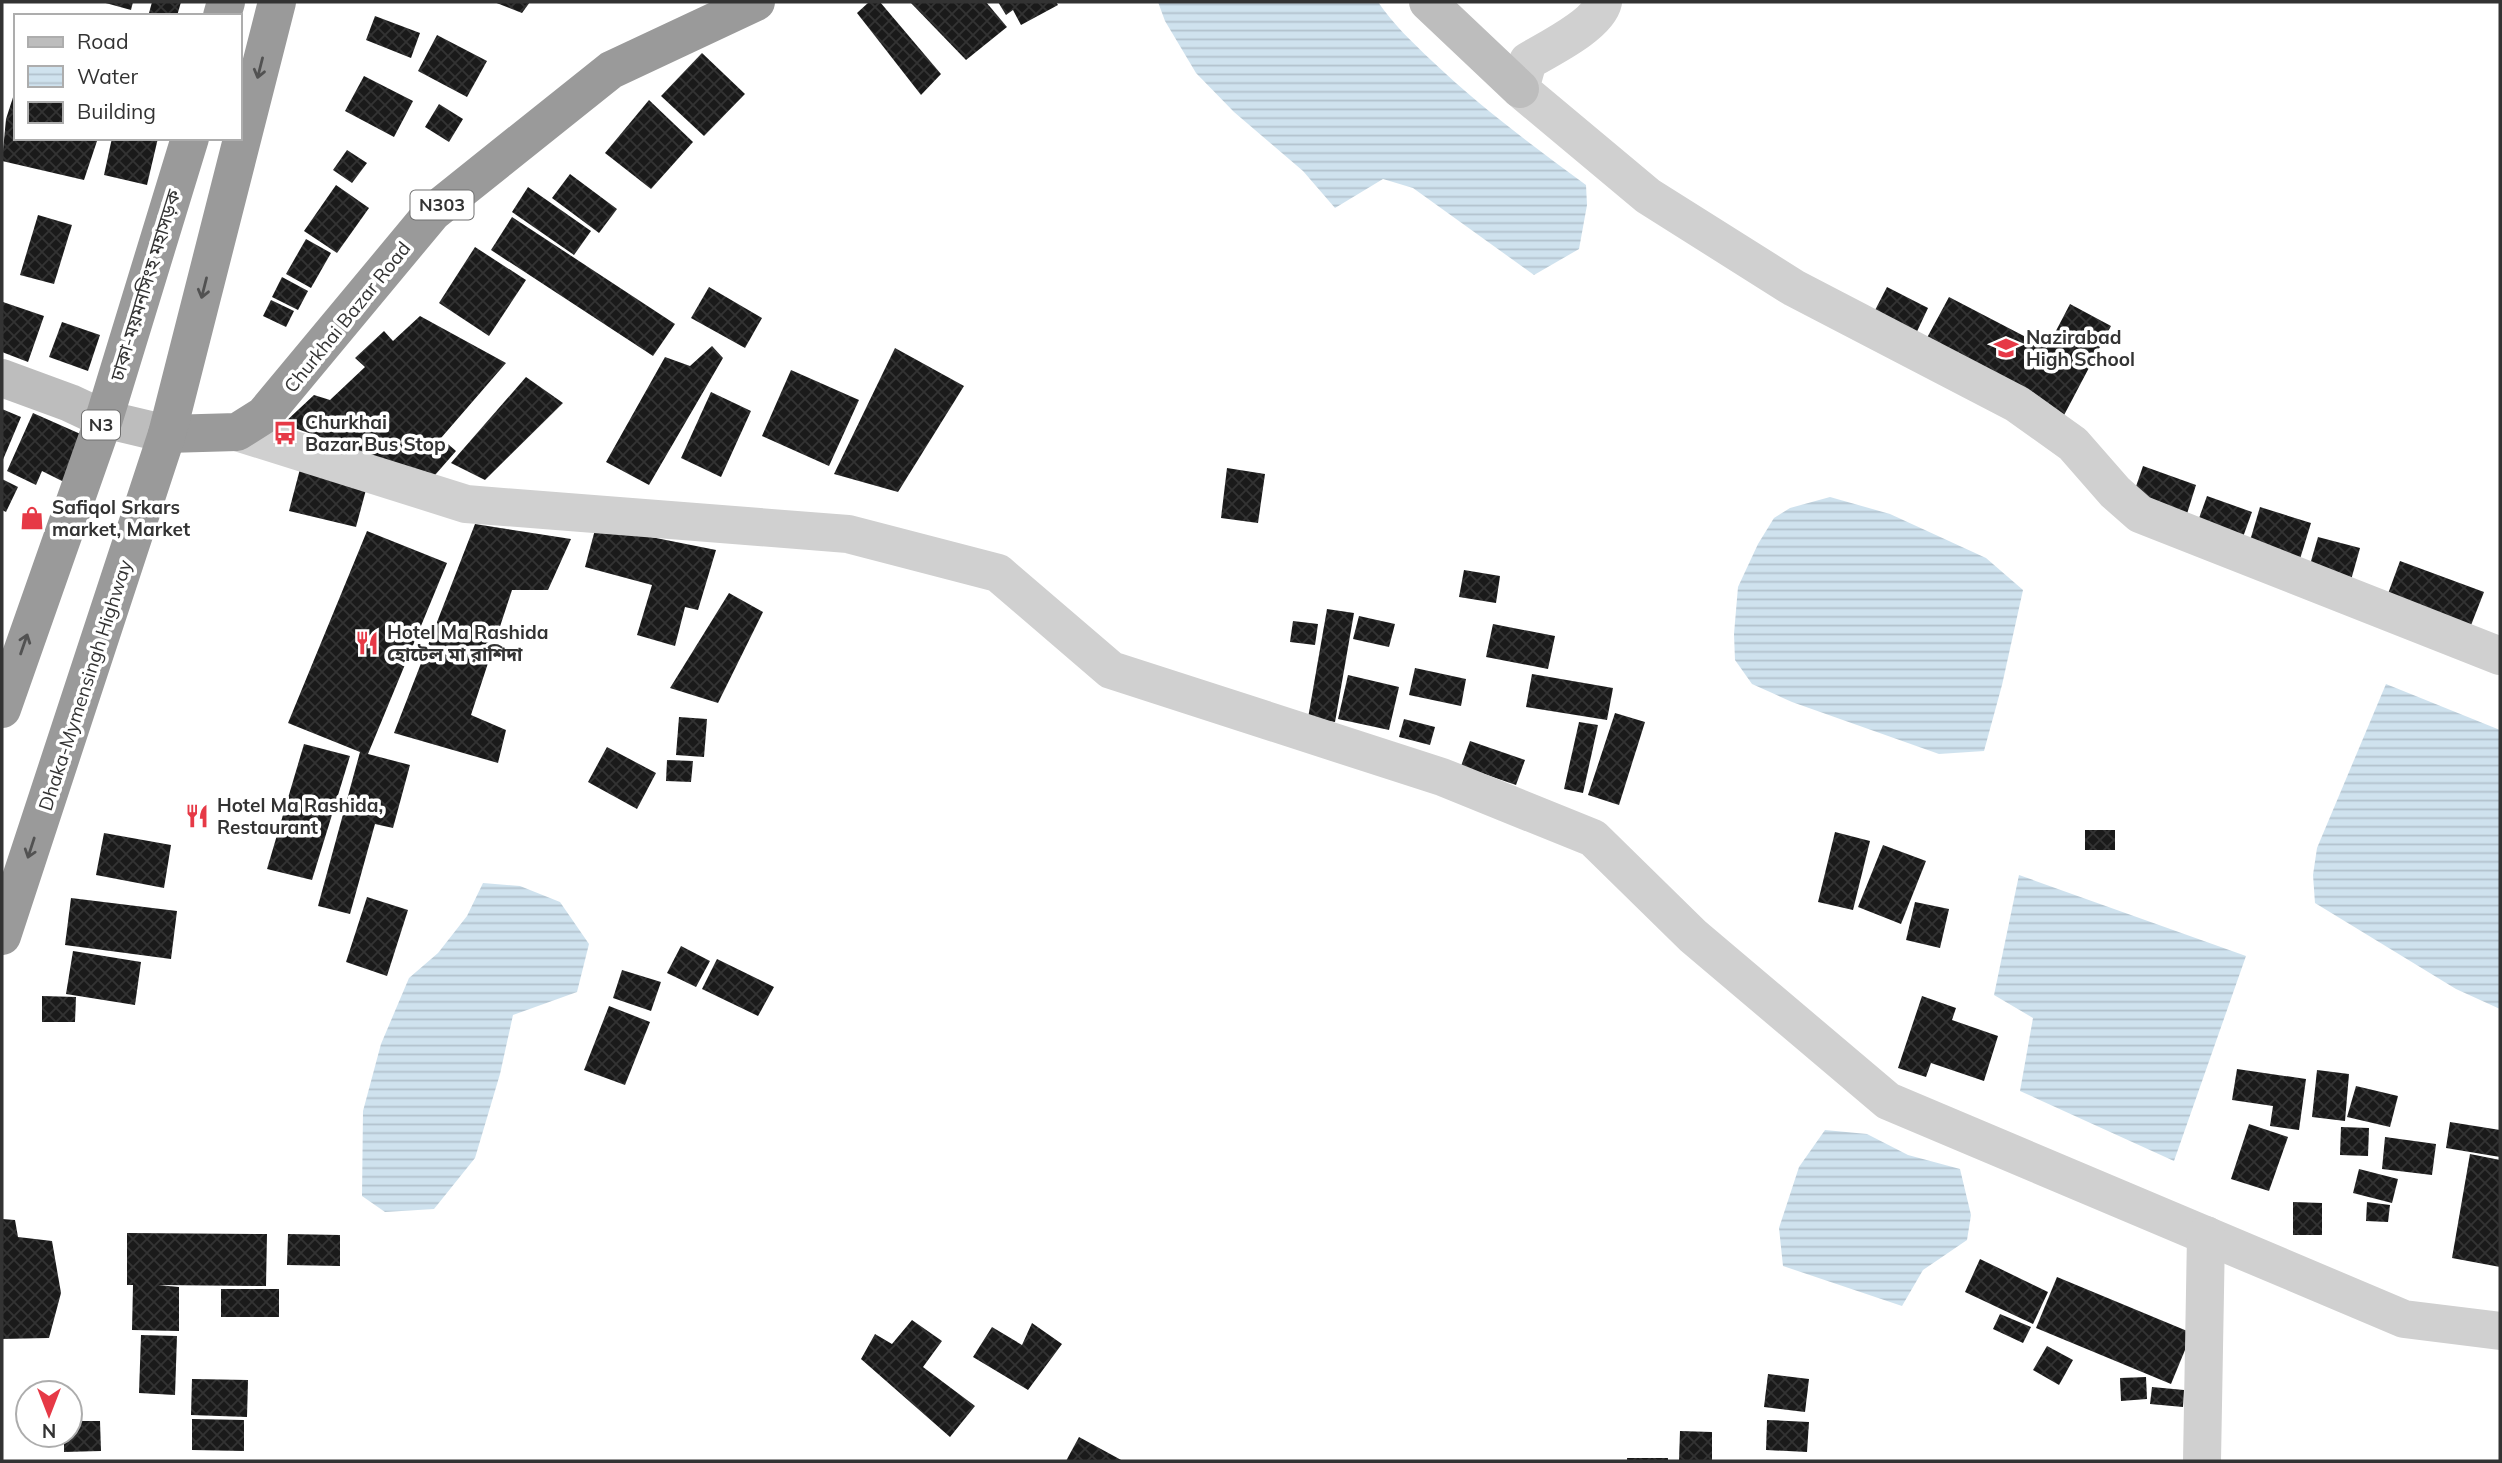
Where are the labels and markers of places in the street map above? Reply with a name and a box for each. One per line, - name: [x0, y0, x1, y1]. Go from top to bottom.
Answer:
- place label: Nazirabad High School: [2026, 325, 2135, 371]
- school or university icon: Nazirabad High School: [1992, 334, 2020, 362]
- place label: Churkhai Bazar Bus Stop: [305, 410, 446, 456]
- bus stop icon: Churkhai Bazar Bus Stop: [271, 419, 299, 447]
- place label: Safiqol Srkars market, Market: [52, 495, 190, 541]
- shop icon: Safiqol Srkars market, Market: [18, 504, 46, 532]
- place label: Hotel Ma Rashida হোটেল মা রাশিদা: [387, 620, 549, 666]
- restaurant icon: Hotel Ma Rashida হোটেল মা রাশিদা: [353, 629, 381, 657]
- place label: Hotel Ma Rashida, Restaurant: [217, 793, 383, 839]
- restaurant icon: Hotel Ma Rashida, Restaurant: [183, 802, 211, 830]

